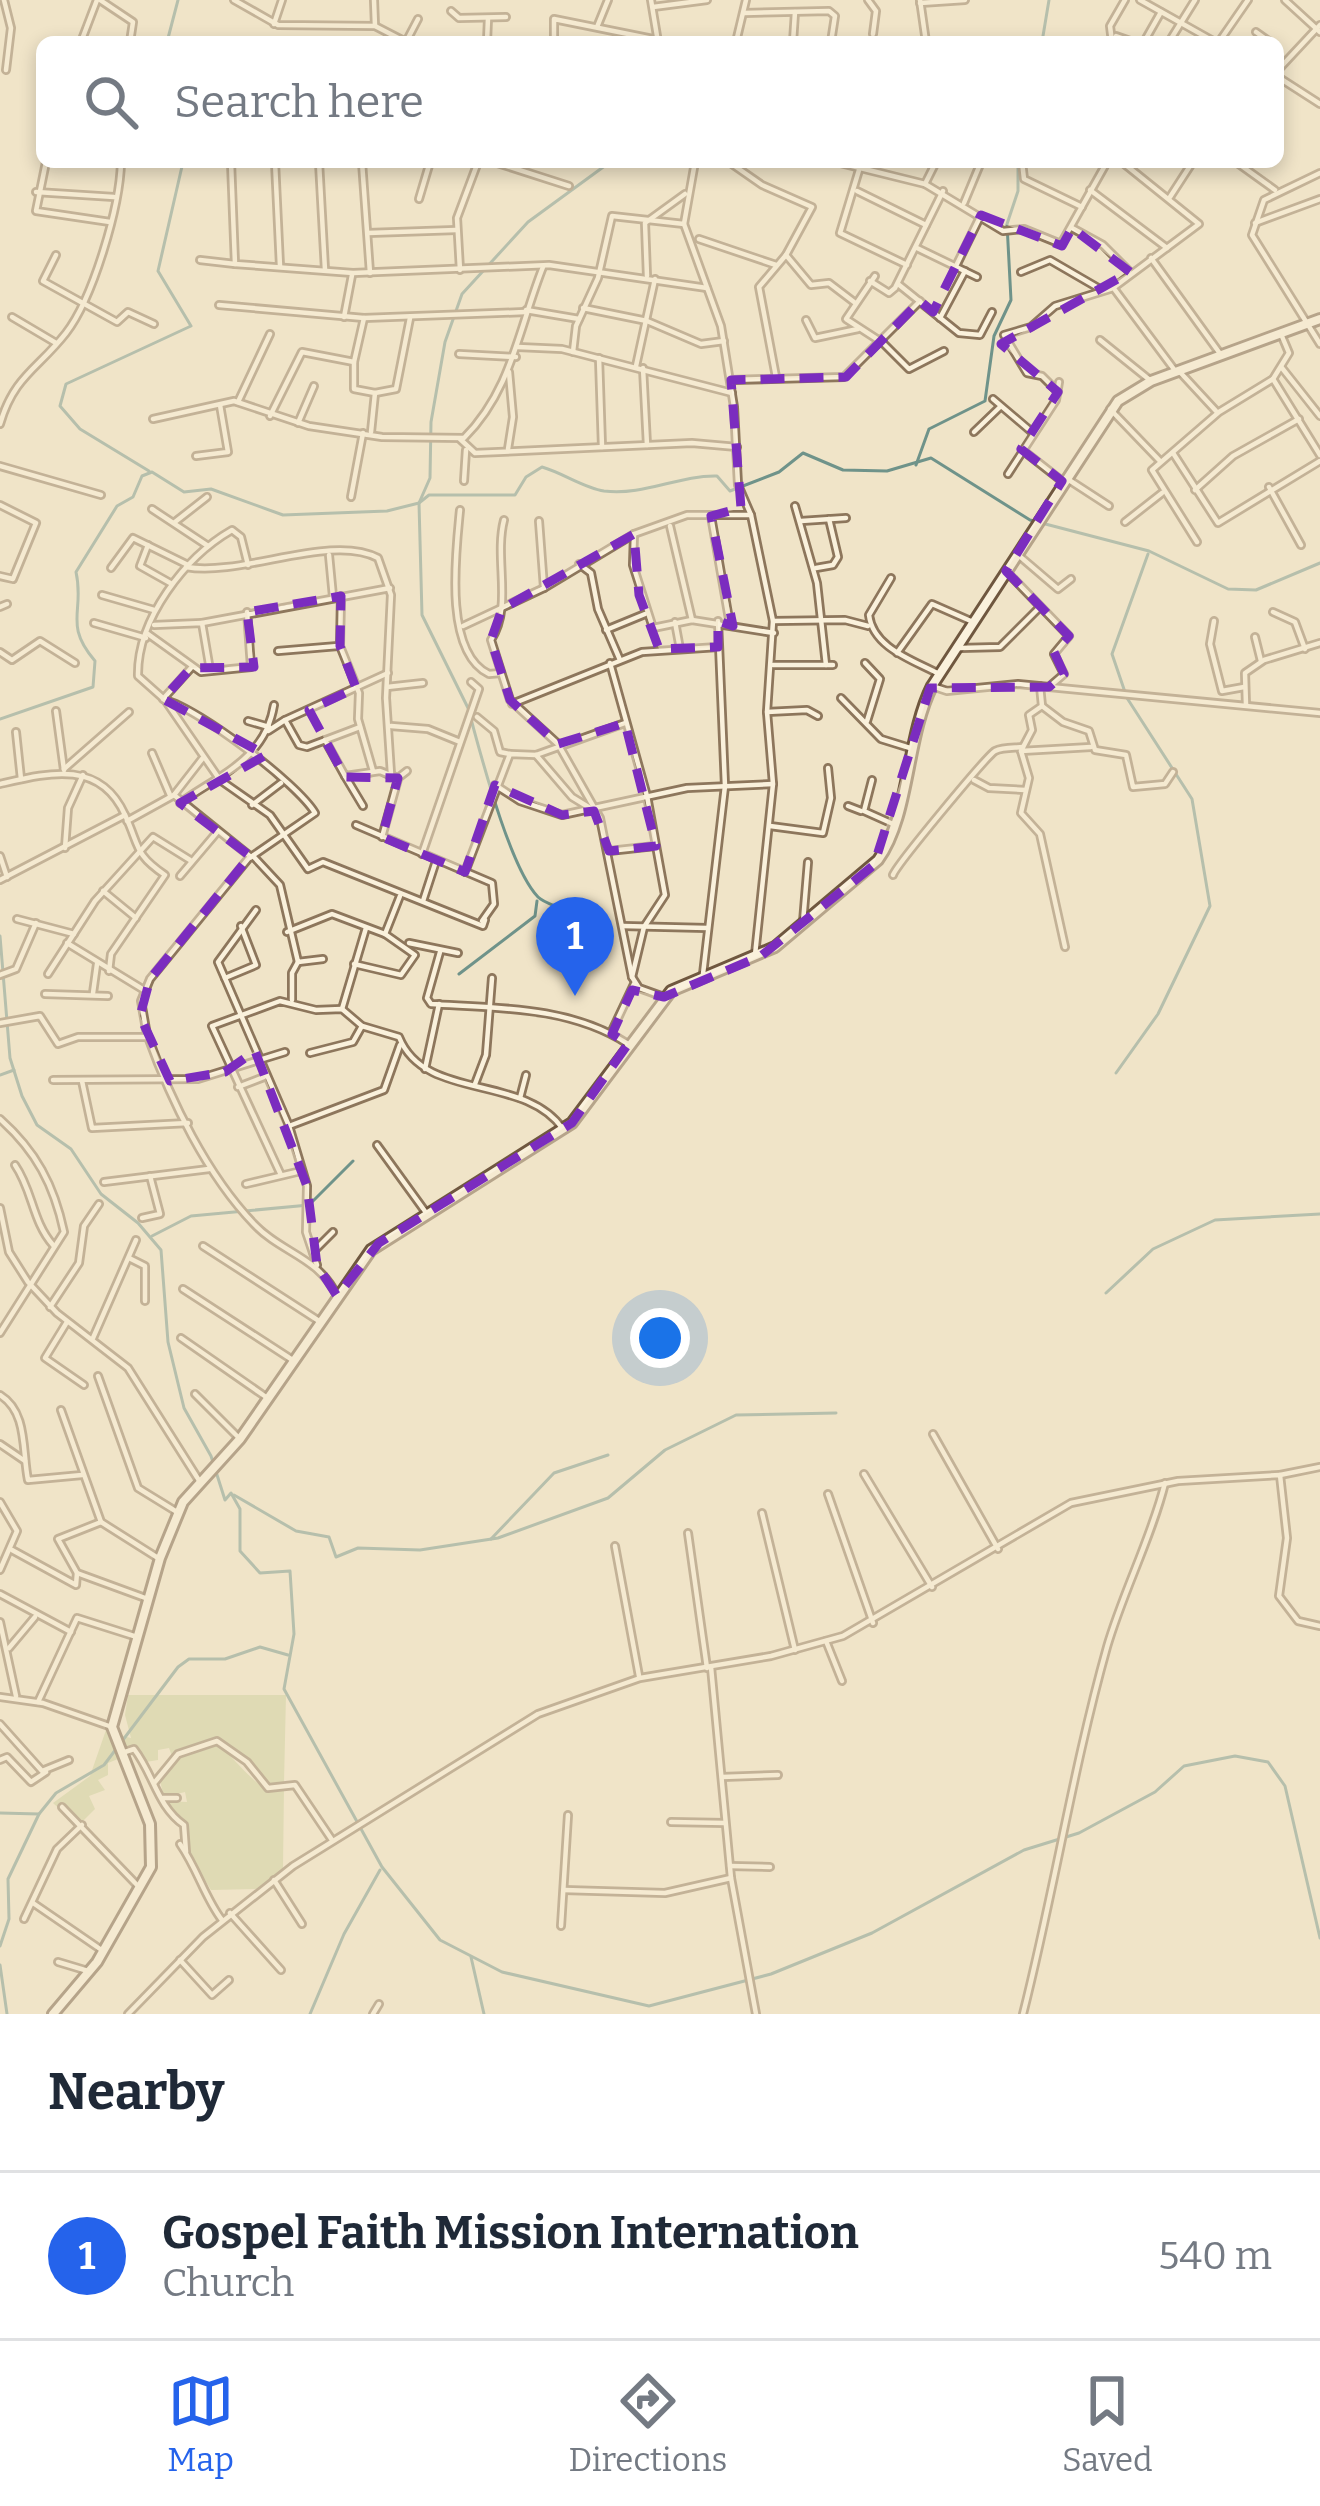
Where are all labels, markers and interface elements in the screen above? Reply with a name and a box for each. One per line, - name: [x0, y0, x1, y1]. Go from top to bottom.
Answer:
- search box: [36, 36, 1284, 168]
- icon: search: [78, 69, 144, 135]
- text: Search here: [174, 75, 424, 129]
- pin: 1: [536, 897, 614, 996]
- your location: [630, 1308, 690, 1368]
- text: Nearby: [48, 2061, 224, 2123]
- text: Gospel Faith Mission Internation: [162, 2206, 859, 2260]
- text: 1: [79, 2233, 95, 2279]
- text: 540 m: [1158, 2233, 1272, 2279]
- text: Church: [162, 2260, 294, 2306]
- tab: Map: [167, 2368, 234, 2480]
- tab: Directions: [569, 2368, 727, 2480]
- tab: Saved: [1062, 2368, 1153, 2480]

